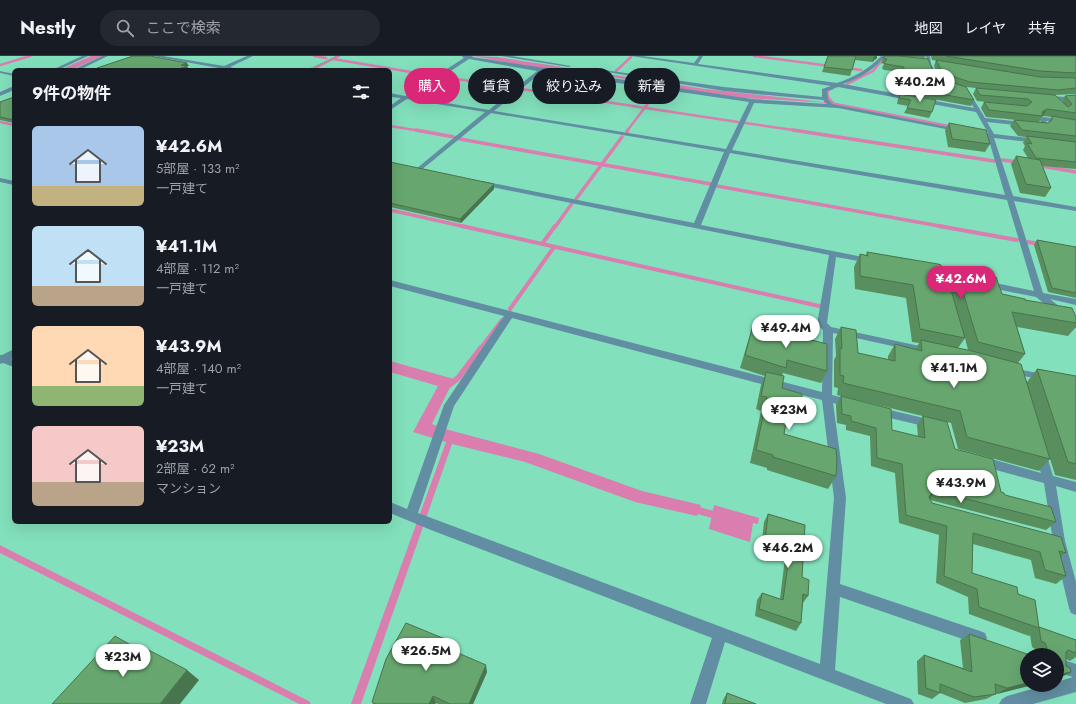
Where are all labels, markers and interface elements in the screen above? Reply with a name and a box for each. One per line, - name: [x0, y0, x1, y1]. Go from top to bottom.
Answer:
- search box: [100, 10, 380, 46]
- text: Nestly: [20, 14, 76, 41]
- icon: search: [114, 17, 136, 39]
- text: ここで検索: [146, 17, 221, 39]
- text: 地図: [914, 18, 942, 38]
- text: レイヤ: [964, 18, 1006, 38]
- text: 共有: [1028, 18, 1056, 38]
- chip: 購入: [404, 68, 460, 104]
- chip: 賃貸: [468, 68, 524, 104]
- chip: 絞り込み: [532, 68, 616, 104]
- chip: 新着: [624, 68, 680, 104]
- pin: ¥40.2M: [887, 69, 953, 103]
- text: ¥40.2M: [895, 72, 945, 91]
- text: 9件の物件: [32, 81, 111, 105]
- icon: filters: [350, 81, 372, 103]
- text: ¥42.6M: [156, 134, 222, 158]
- icon: home: [64, 142, 112, 190]
- text: 5部屋 · 133 m²: [156, 159, 240, 178]
- text: 一戸建て: [156, 179, 208, 198]
- text: ¥41.1M: [156, 234, 217, 258]
- icon: home: [64, 242, 112, 290]
- text: 4部屋 · 112 m²: [156, 259, 239, 278]
- pin: ¥42.6M: [928, 266, 994, 300]
- text: ¥42.6M: [936, 269, 986, 288]
- text: 一戸建て: [156, 279, 208, 298]
- pin: ¥49.4M: [753, 315, 819, 349]
- text: ¥49.4M: [761, 318, 811, 337]
- text: ¥43.9M: [156, 334, 222, 358]
- icon: home: [64, 342, 112, 390]
- pin: ¥41.1M: [921, 355, 987, 389]
- text: ¥41.1M: [931, 358, 977, 377]
- text: 4部屋 · 140 m²: [156, 359, 241, 378]
- text: 一戸建て: [156, 379, 208, 398]
- pin: ¥23M: [765, 397, 813, 431]
- text: ¥23M: [771, 400, 807, 419]
- text: ¥23M: [156, 434, 204, 458]
- icon: home: [64, 442, 112, 490]
- text: 2部屋 · 62 m²: [156, 459, 235, 478]
- pin: ¥43.9M: [928, 470, 994, 504]
- text: ¥43.9M: [936, 473, 986, 492]
- text: マンション: [156, 479, 221, 498]
- pin: ¥46.2M: [755, 535, 821, 569]
- text: ¥46.2M: [763, 538, 813, 557]
- pin: ¥26.5M: [393, 638, 459, 672]
- text: ¥26.5M: [401, 641, 451, 660]
- pin: ¥23M: [99, 644, 147, 678]
- text: ¥23M: [105, 647, 141, 666]
- map controls: [1020, 648, 1064, 692]
- button: layers: [1020, 648, 1064, 692]

